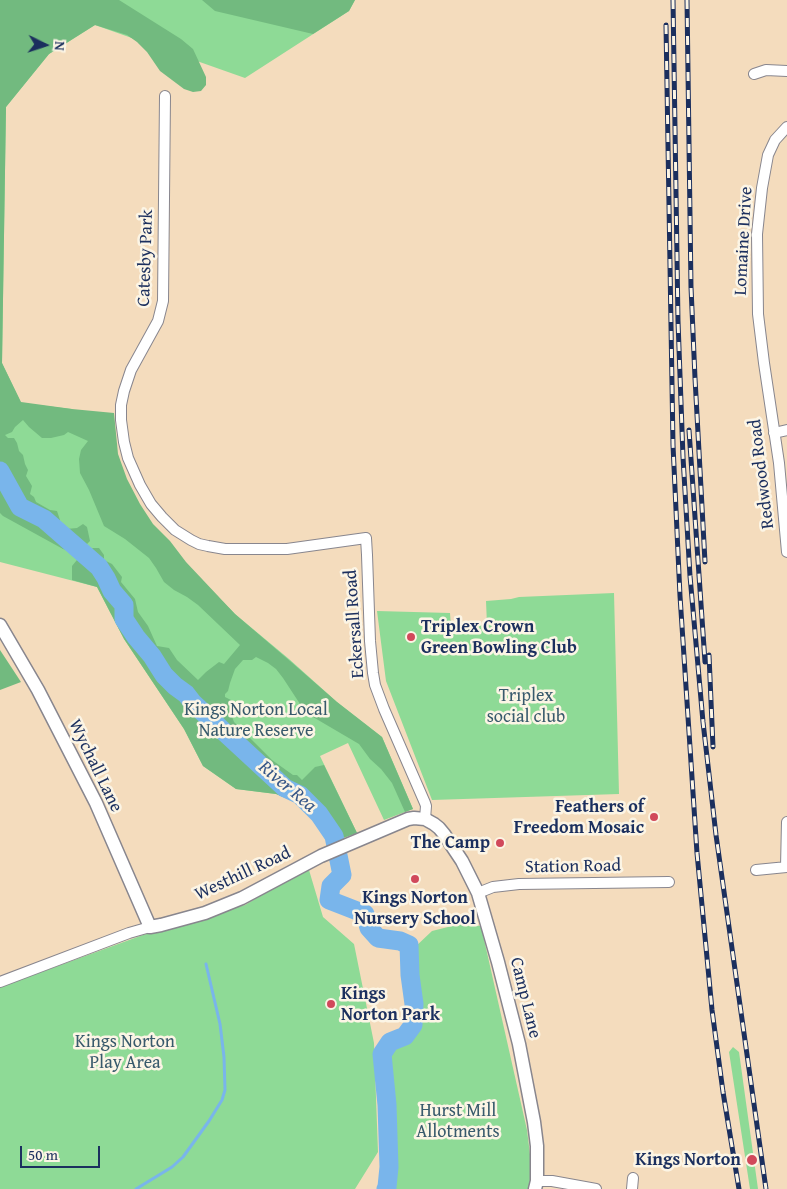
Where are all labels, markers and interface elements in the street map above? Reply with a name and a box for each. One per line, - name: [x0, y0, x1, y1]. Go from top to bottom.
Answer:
- north arrow: [20, 20, 70, 70]
- text: N: [50, 41, 70, 51]
- street label: Lomaine Drive: [730, 186, 758, 296]
- street label: Catesby Park: [134, 209, 158, 307]
- street label: Redwood Road: [745, 418, 779, 530]
- street label: Eckersall Road: [340, 569, 370, 679]
- place label: Triplex Crown Green Bowling Club: [421, 616, 577, 659]
- marker: Triplex Crown Green Bowling Club: [405, 631, 417, 643]
- park label: Triplex social club: [487, 685, 565, 728]
- park label: Kings Norton Local Nature Reserve: [184, 699, 328, 742]
- street label: Wychall Lane: [63, 716, 127, 816]
- water label: River Rea: [253, 756, 321, 818]
- place label: Feathers of Freedom Mosaic: [514, 796, 644, 839]
- marker: Feathers of Freedom Mosaic: [648, 811, 660, 823]
- place label: The Camp: [411, 832, 490, 854]
- marker: The Camp: [494, 837, 506, 849]
- street label: Westhill Road: [192, 842, 294, 906]
- street label: Station Road: [525, 855, 621, 879]
- marker: Kings Norton Nursery School: [409, 873, 421, 885]
- place label: Kings Norton Nursery School: [354, 887, 476, 930]
- street label: Camp Lane: [505, 955, 545, 1041]
- place label: Kings Norton Park: [341, 983, 440, 1026]
- marker: Kings Norton Park: [325, 998, 337, 1010]
- park label: Kings Norton Play Area: [75, 1031, 175, 1074]
- park label: Hurst Mill Allotments: [416, 1100, 500, 1142]
- scale bar: [22, 1136, 102, 1168]
- text: 50 m: [28, 1144, 58, 1165]
- place label: Kings Norton: [635, 1149, 741, 1171]
- marker: Kings Norton: [745, 1153, 759, 1167]

